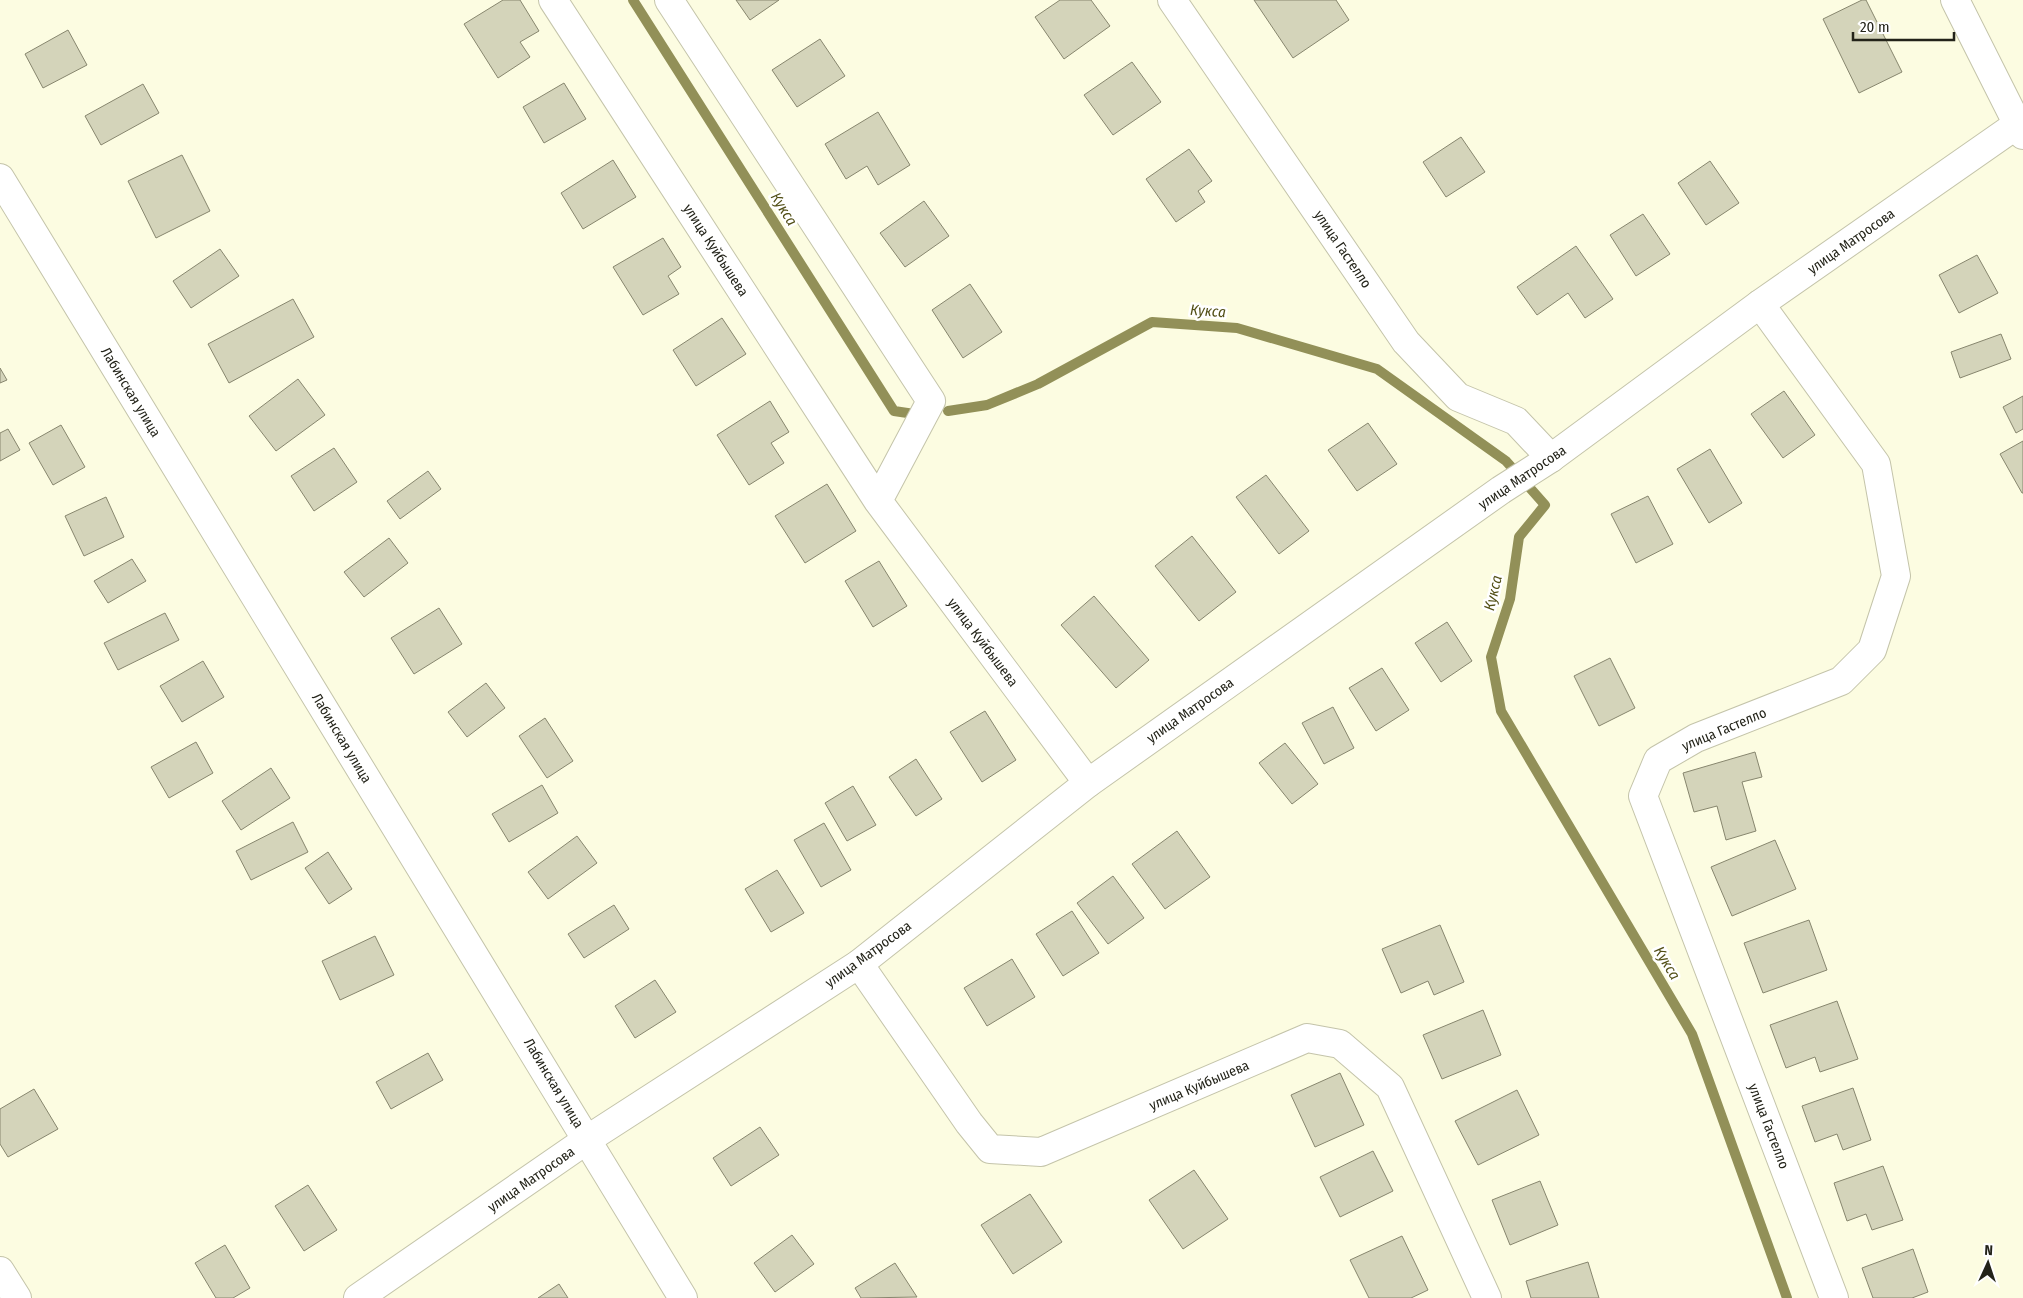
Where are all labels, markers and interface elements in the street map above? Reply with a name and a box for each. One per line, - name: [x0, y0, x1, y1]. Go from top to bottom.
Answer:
- scale bar: [1853, 10, 1954, 42]
- text: 20 m: [1860, 18, 1890, 36]
- water label: Кукса: [767, 189, 801, 229]
- street label: улица Куйбышева: [679, 201, 752, 300]
- street label: улица Матросова: [1805, 205, 1898, 278]
- street label: улица Гастелло: [1310, 207, 1375, 291]
- water label: Кукса: [1190, 301, 1227, 321]
- street label: Лабинская улица: [97, 344, 164, 440]
- street label: улица Матросова: [1475, 442, 1570, 513]
- water label: Кукса: [1480, 573, 1506, 612]
- street label: улица Куйбышева: [944, 595, 1022, 690]
- street label: улица Матросова: [1144, 674, 1237, 747]
- street label: Лабинская улица: [308, 690, 375, 786]
- street label: улица Гастелло: [1679, 704, 1769, 755]
- street label: улица Матросова: [822, 917, 915, 991]
- water label: Кукса: [1650, 943, 1684, 983]
- street label: Лабинская улица: [520, 1035, 587, 1131]
- street label: улица Куйбышева: [1147, 1057, 1252, 1114]
- street label: улица Гастелло: [1744, 1081, 1793, 1171]
- street label: улица Матросова: [485, 1143, 578, 1216]
- north arrow: [1963, 1238, 2013, 1288]
- text: N: [1984, 1242, 1993, 1259]

